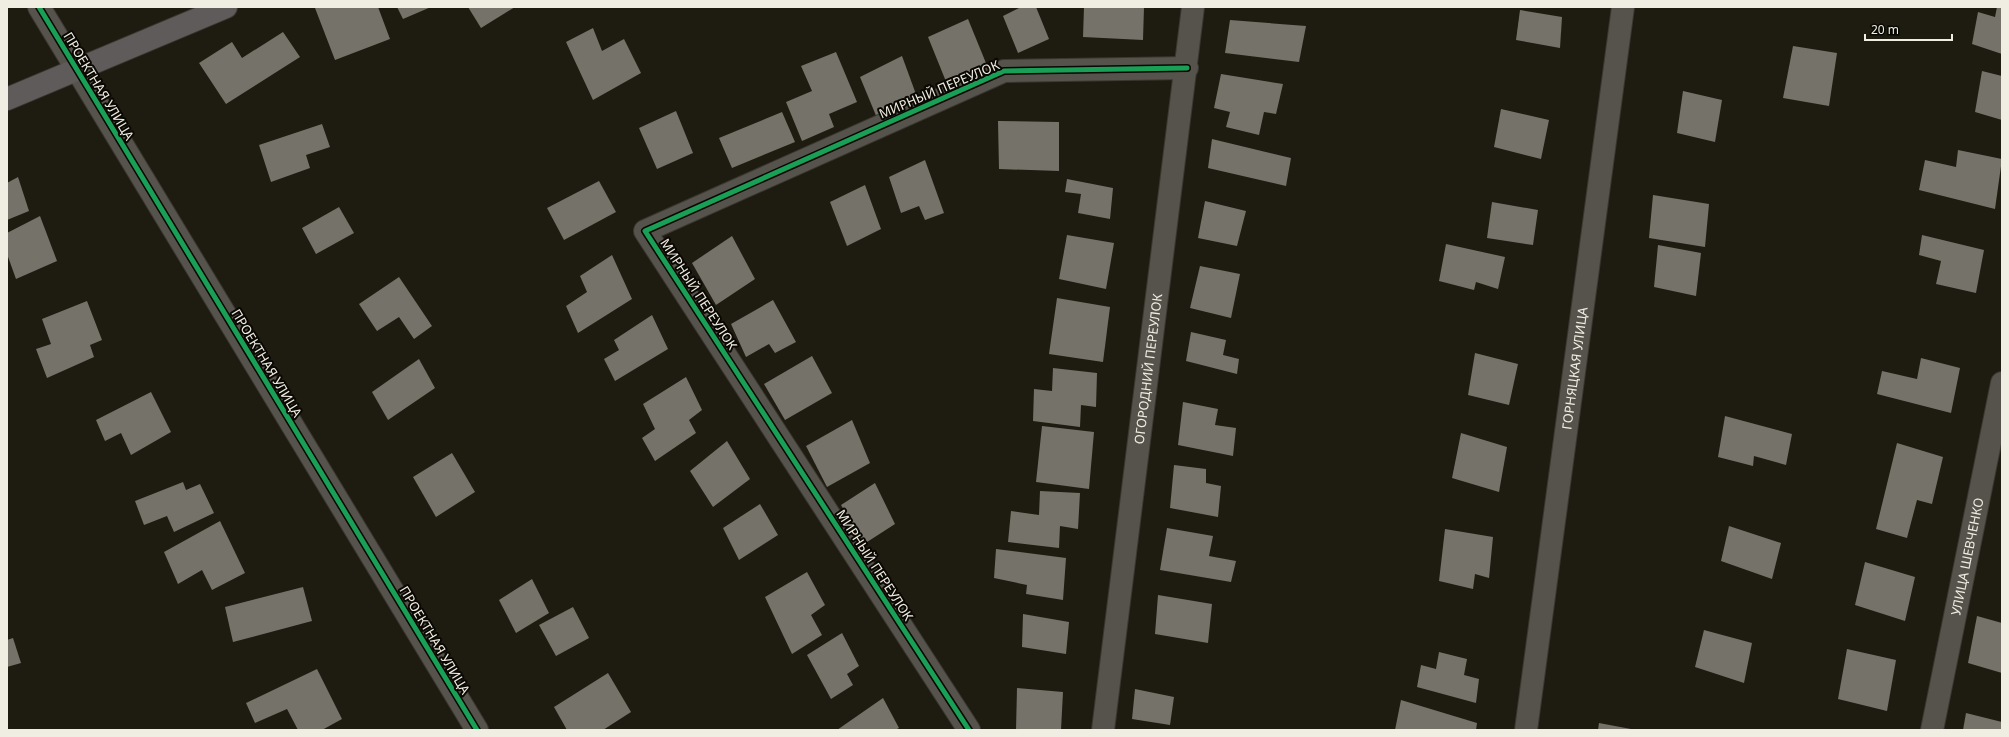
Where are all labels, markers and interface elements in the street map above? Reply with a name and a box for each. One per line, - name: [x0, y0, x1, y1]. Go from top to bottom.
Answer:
- scale bar: [1865, 16, 1952, 42]
- text: 20 m: [1871, 21, 1899, 38]
- street label: ПРОЕКТНАЯ УЛИЦА: [60, 29, 139, 144]
- street label: МИРНЫЙ ПЕРЕУЛОК: [876, 55, 1002, 123]
- street label: МИРНЫЙ ПЕРЕУЛОК: [656, 235, 742, 353]
- street label: ОГОРОДНИЙ ПЕРЕУЛОК: [1130, 292, 1166, 445]
- street label: ГОРНЯЦКАЯ УЛИЦА: [1557, 305, 1592, 431]
- street label: ПРОЕКТНАЯ УЛИЦА: [228, 306, 307, 421]
- street label: УЛИЦА ШЕВЧЕНКО: [1946, 496, 1988, 617]
- street label: МИРНЫЙ ПЕРЕУЛОК: [832, 506, 918, 624]
- street label: ПРОЕКТНАЯ УЛИЦА: [396, 583, 475, 698]

